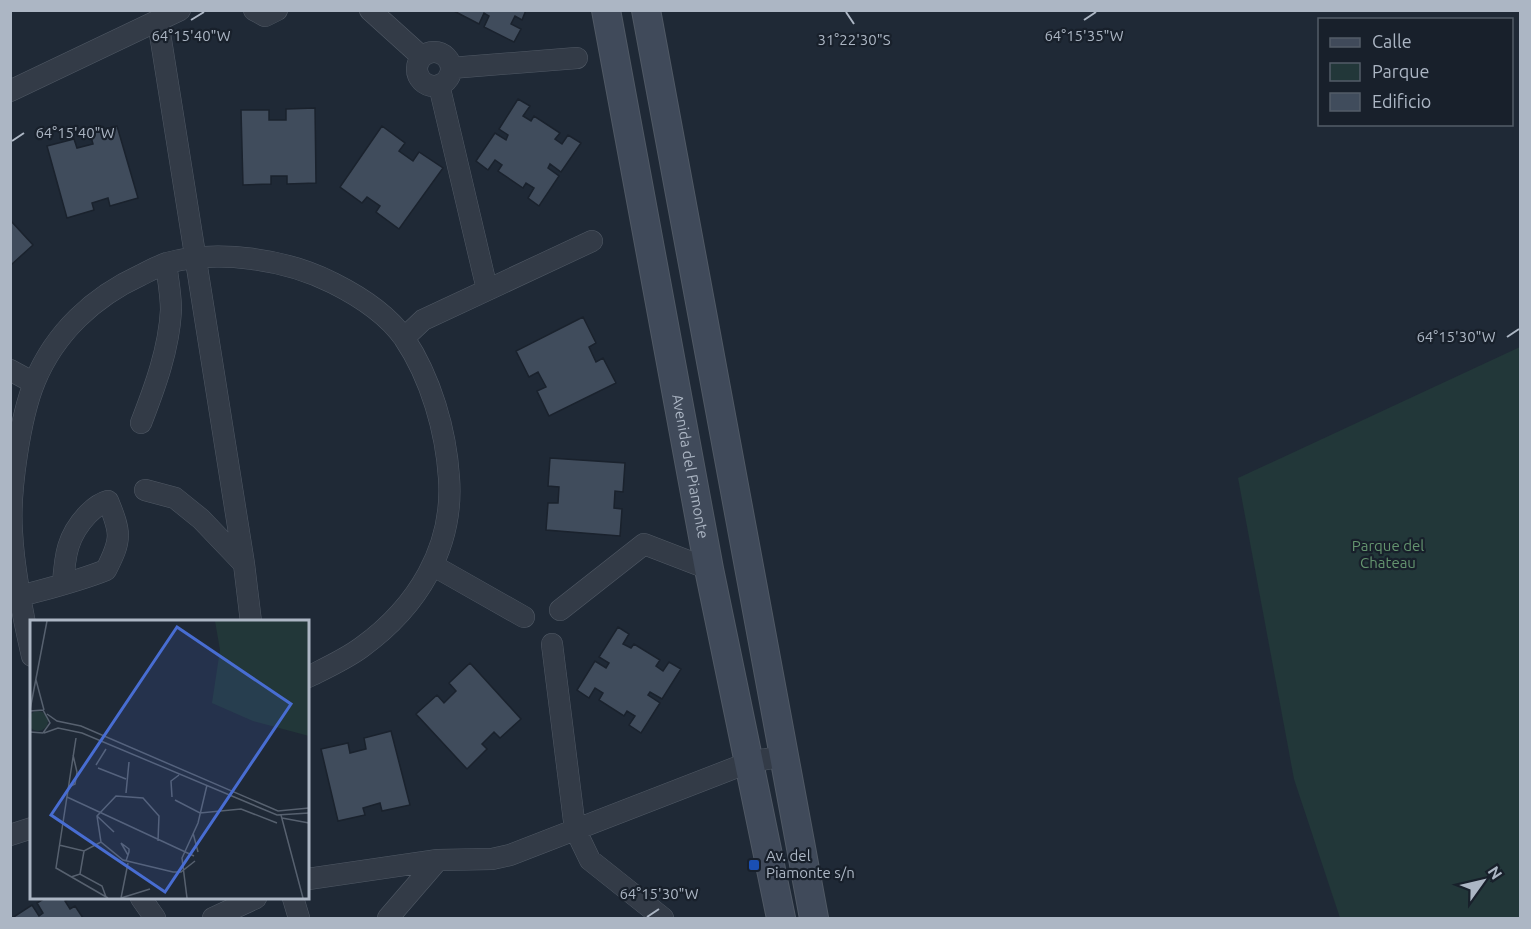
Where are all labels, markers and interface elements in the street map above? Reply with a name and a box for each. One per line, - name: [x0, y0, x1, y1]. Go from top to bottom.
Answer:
- legend: [1318, 18, 1513, 126]
- text: 64°15'40"W: [151, 27, 231, 44]
- text: 64°15'35"W: [1044, 27, 1124, 44]
- text: 31°22'30"S: [817, 31, 891, 48]
- text: Calle: [1372, 31, 1412, 51]
- text: Parque: [1372, 61, 1429, 81]
- text: Edificio: [1372, 91, 1431, 111]
- text: 64°15'40"W: [35, 124, 115, 141]
- text: 64°15'30"W: [1416, 328, 1496, 345]
- street label: Avenida del Piamonte: [669, 393, 712, 540]
- park label: Parque del Chateau: [1352, 537, 1424, 571]
- inset map: [30, 620, 309, 899]
- place label: Av. del Piamonte s/n: [766, 847, 855, 881]
- north arrow: [1453, 851, 1513, 911]
- marker: Av. del Piamonte s/n: [747, 858, 761, 872]
- text: N: [1485, 863, 1506, 883]
- text: 64°15'30"W: [619, 885, 699, 902]

